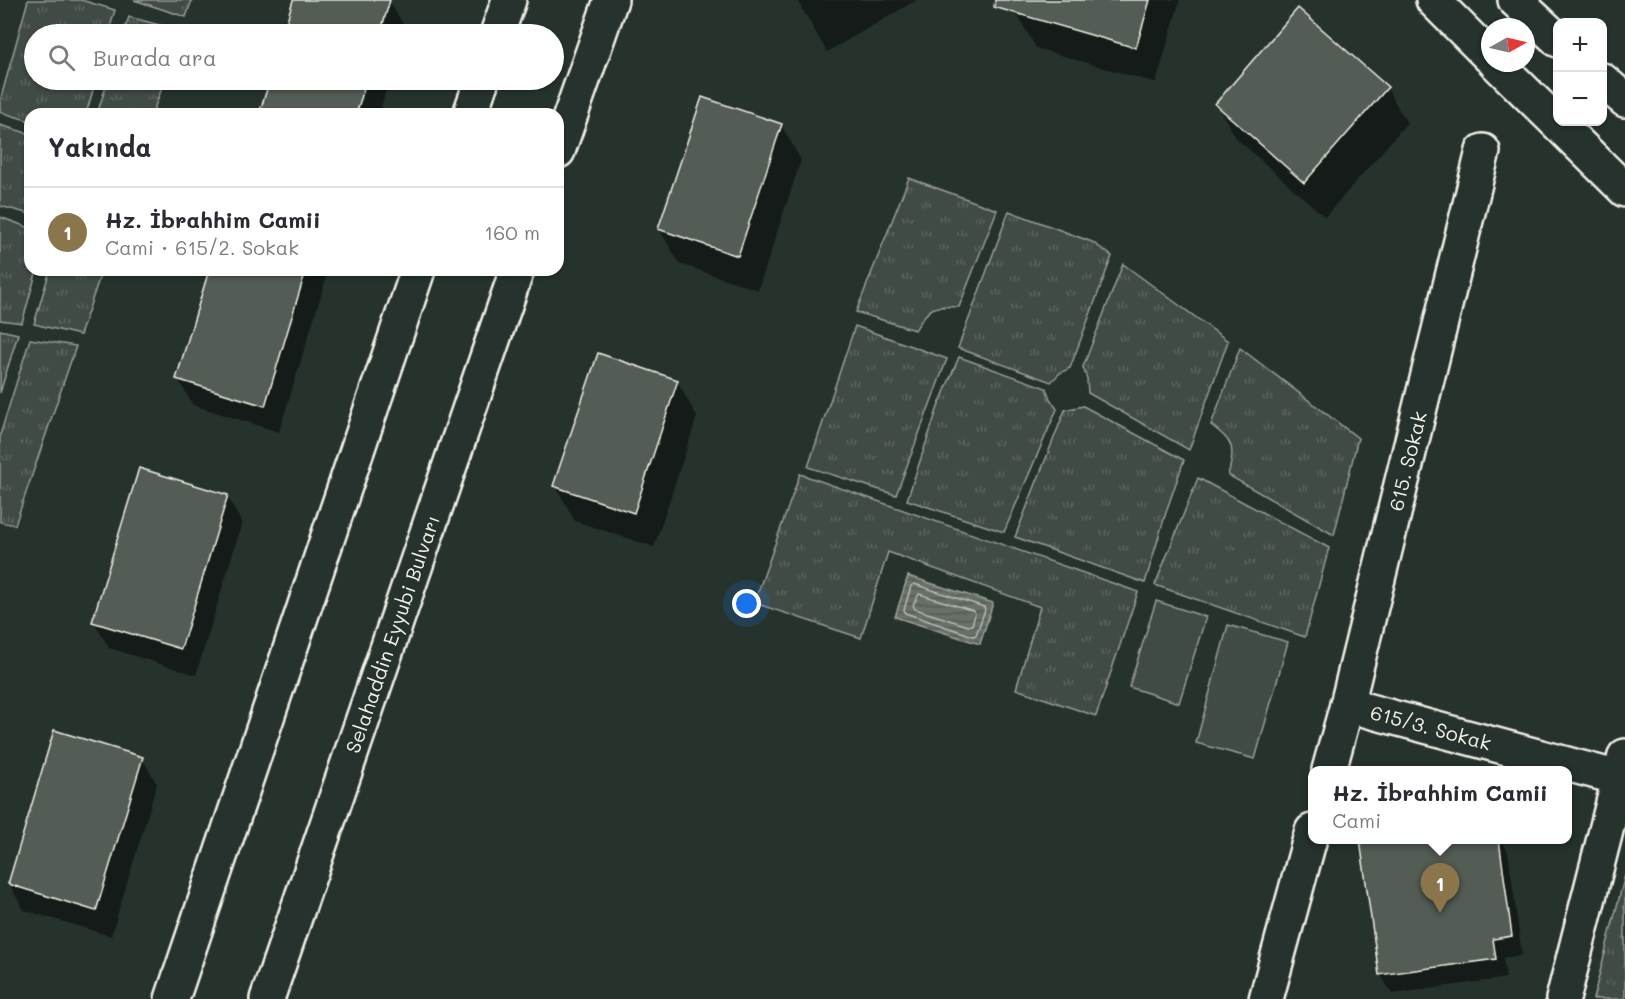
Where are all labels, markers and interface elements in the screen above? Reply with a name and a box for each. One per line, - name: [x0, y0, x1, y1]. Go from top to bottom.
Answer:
- north arrow: [1481, 18, 1535, 72]
- map controls: [1553, 18, 1607, 126]
- button: +: [1553, 18, 1607, 72]
- search box: [24, 24, 564, 90]
- icon: search: [45, 41, 78, 74]
- text: Burada ara: [93, 43, 217, 72]
- button: −: [1553, 72, 1607, 126]
- text: Yakında: [48, 130, 151, 164]
- text: Hz. İbrahhim Camii: [105, 205, 321, 234]
- text: 1: [63, 219, 72, 245]
- text: 160 m: [484, 219, 540, 245]
- text: Cami · 615/2. Sokak: [105, 234, 299, 260]
- street label: 615. Sokak: [1382, 408, 1432, 514]
- street label: Selahaddin Eyyubi Bulvarı: [339, 512, 445, 756]
- your location: [732, 589, 761, 618]
- street label: 615/3. Sokak: [1368, 698, 1494, 756]
- popup: [1308, 766, 1572, 844]
- text: Hz. İbrahhim Camii: [1332, 778, 1548, 807]
- text: Cami: [1332, 807, 1381, 833]
- pin: 1: [1420, 864, 1460, 913]

